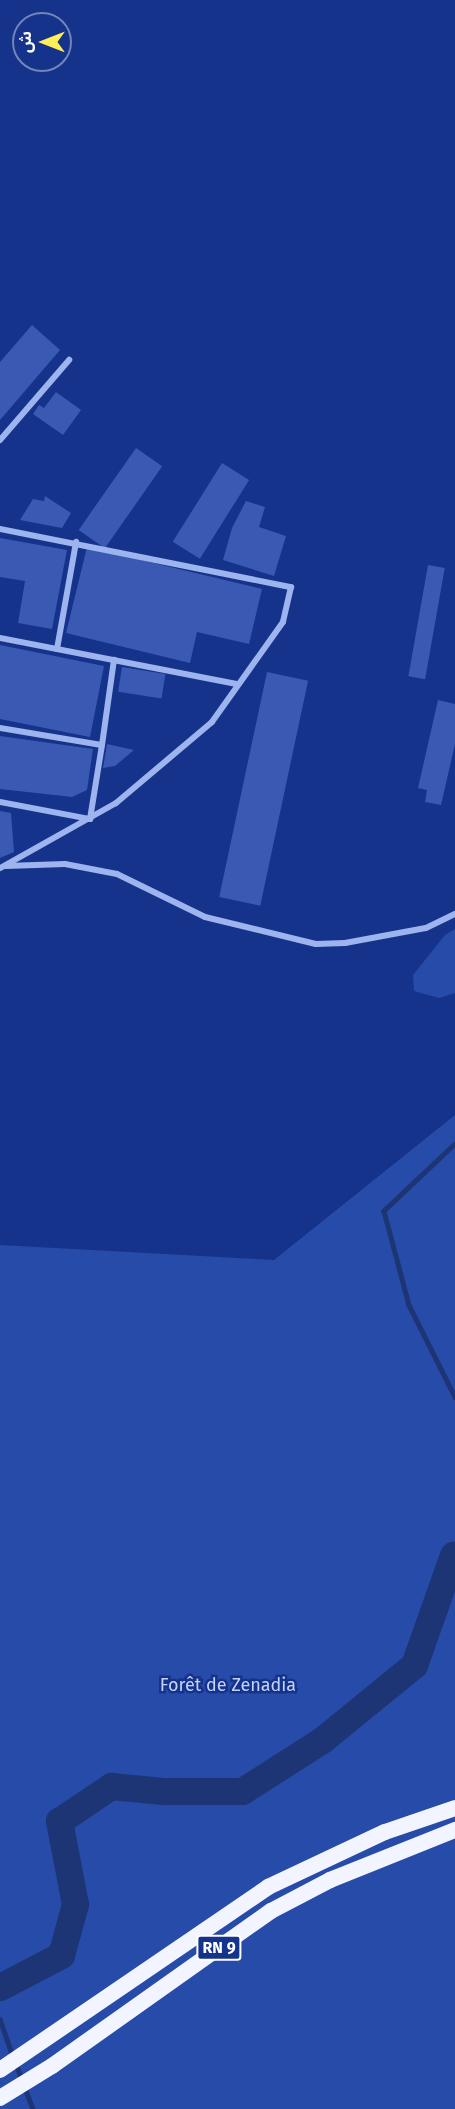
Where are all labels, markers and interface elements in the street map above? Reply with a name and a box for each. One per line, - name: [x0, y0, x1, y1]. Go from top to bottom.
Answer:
- north arrow: [12, 12, 72, 72]
- text: ش: [16, 31, 35, 53]
- park label: Forêt de Zenadia: [160, 1674, 296, 1696]
- road number: RN 9: [195, 1935, 243, 1961]

